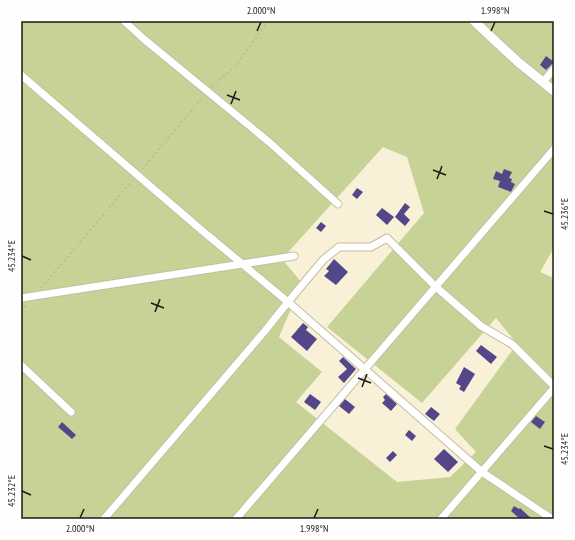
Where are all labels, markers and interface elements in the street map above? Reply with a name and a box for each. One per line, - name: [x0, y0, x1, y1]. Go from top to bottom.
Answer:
- text: 2.000°N: [247, 4, 275, 17]
- text: 1.998°N: [481, 4, 509, 17]
- text: 45.236°E: [558, 198, 571, 230]
- text: 45.234°E: [5, 240, 18, 272]
- text: 45.234°E: [558, 433, 571, 465]
- text: 45.232°E: [5, 475, 18, 507]
- text: 2.000°N: [66, 522, 94, 535]
- text: 1.998°N: [300, 522, 328, 535]

